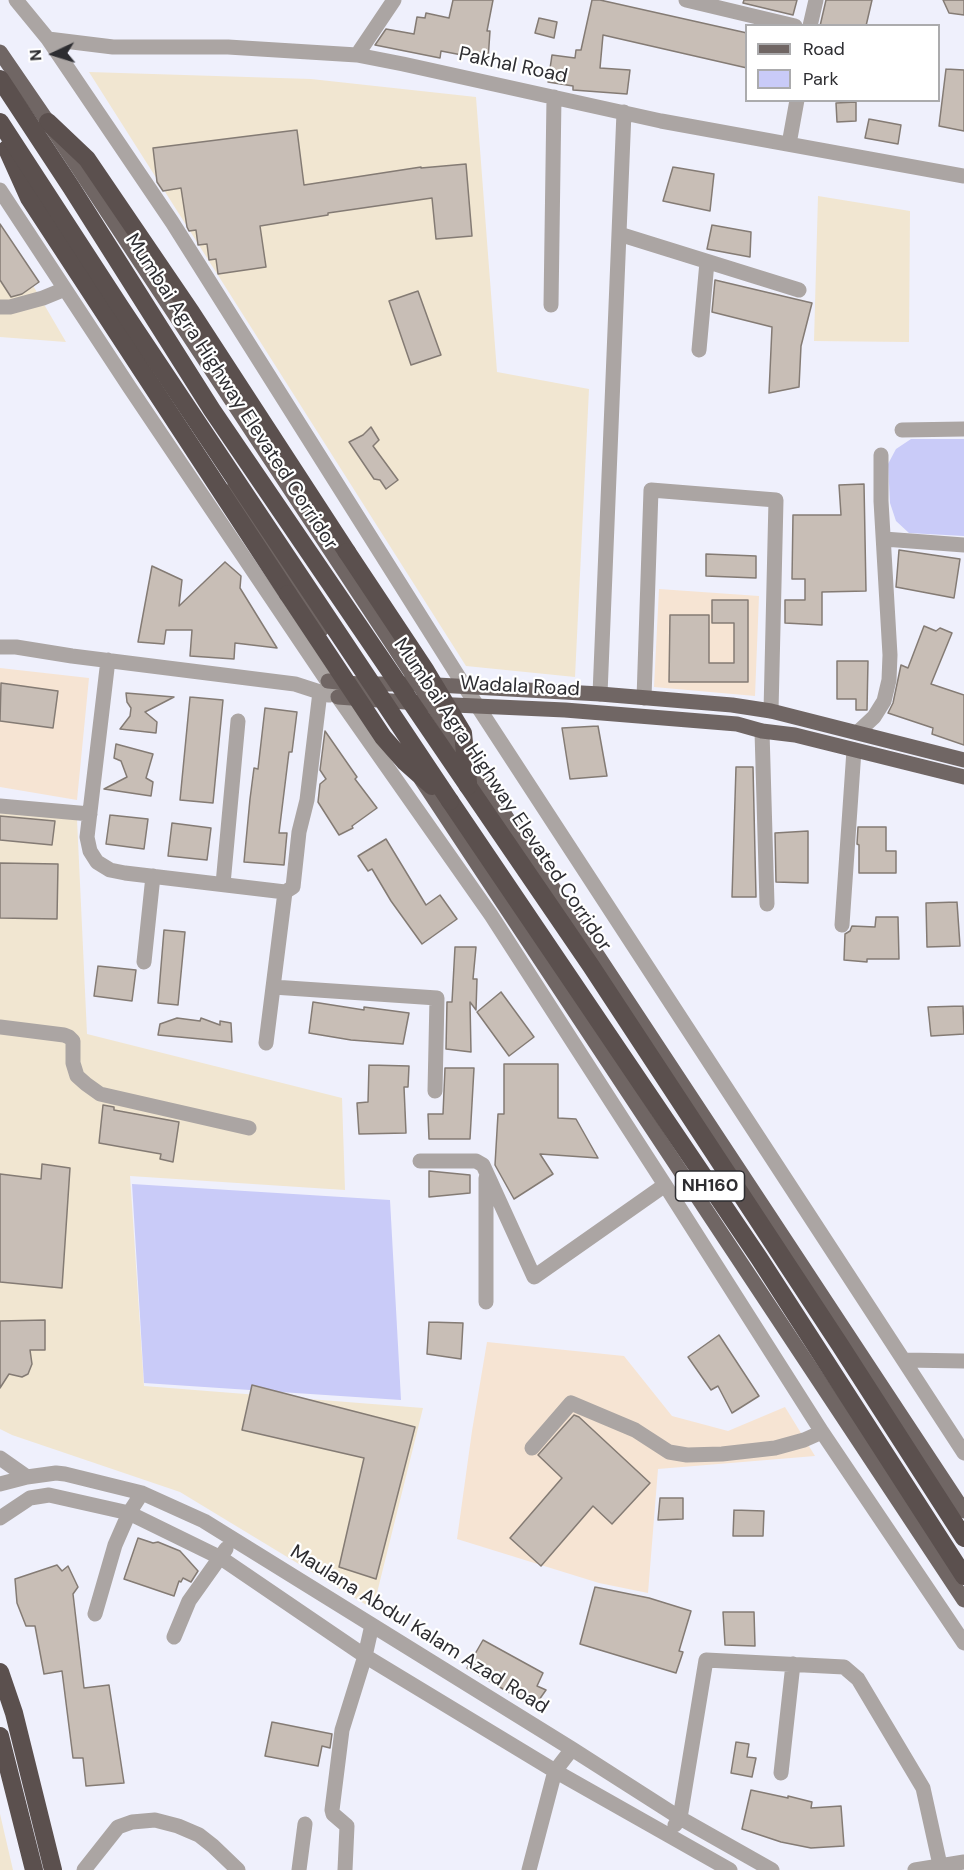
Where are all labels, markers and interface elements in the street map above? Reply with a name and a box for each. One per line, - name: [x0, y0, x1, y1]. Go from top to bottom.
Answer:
- north arrow: [24, 24, 84, 84]
- legend: [745, 24, 940, 102]
- text: Road: [803, 37, 845, 61]
- street label: Pakhal Road: [456, 43, 570, 89]
- text: N: [25, 49, 46, 62]
- text: Park: [803, 67, 839, 91]
- street label: Mumbai Agra Highway Elevated Corridor: [120, 229, 342, 555]
- street label: Mumbai Agra Highway Elevated Corridor: [388, 634, 616, 956]
- street label: Wadala Road: [460, 672, 580, 702]
- road number: NH160: [676, 1171, 744, 1201]
- street label: Maulana Abdul Kalam Azad Road: [285, 1540, 553, 1720]

